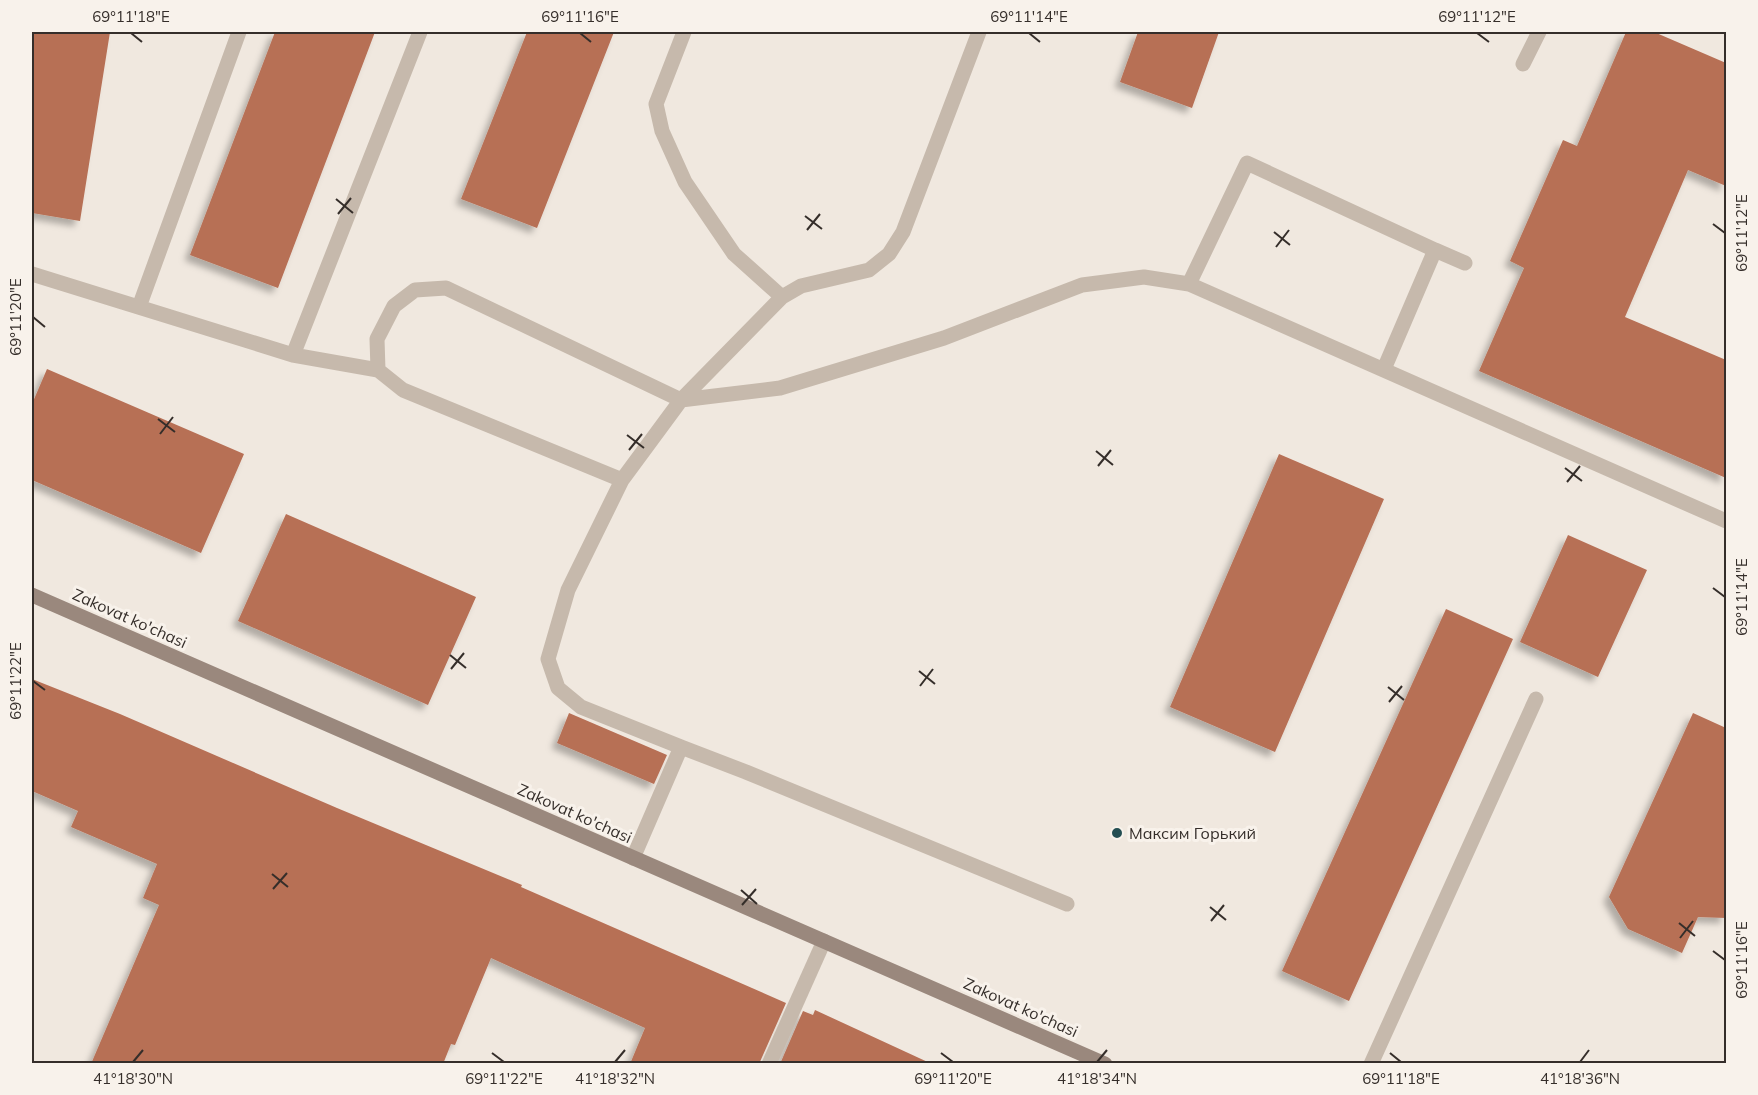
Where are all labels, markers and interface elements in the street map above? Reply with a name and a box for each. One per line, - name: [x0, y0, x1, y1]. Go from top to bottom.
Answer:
- text: 69°11'18"E: [92, 7, 170, 26]
- text: 69°11'16"E: [541, 7, 619, 26]
- text: 69°11'14"E: [990, 7, 1068, 26]
- text: 69°11'12"E: [1438, 7, 1516, 26]
- text: 69°11'12"E: [1732, 194, 1751, 272]
- text: 69°11'20"E: [6, 278, 25, 356]
- text: 69°11'14"E: [1732, 558, 1751, 636]
- street label: Zakovat ko'chasi: [70, 584, 190, 652]
- text: 69°11'22"E: [6, 642, 25, 720]
- street label: Zakovat ko'chasi: [515, 779, 635, 847]
- place label: Максим Горький: [1129, 823, 1256, 843]
- marker: Максим Горький: [1110, 826, 1124, 840]
- text: 69°11'16"E: [1732, 921, 1751, 999]
- street label: Zakovat ko'chasi: [961, 973, 1081, 1041]
- text: 41°18'30"N: [93, 1069, 173, 1088]
- text: 69°11'22"E: [465, 1069, 543, 1088]
- text: 41°18'32"N: [575, 1069, 655, 1088]
- text: 69°11'20"E: [914, 1069, 992, 1088]
- text: 41°18'34"N: [1057, 1069, 1137, 1088]
- text: 69°11'18"E: [1362, 1069, 1440, 1088]
- text: 41°18'36"N: [1540, 1069, 1620, 1088]

